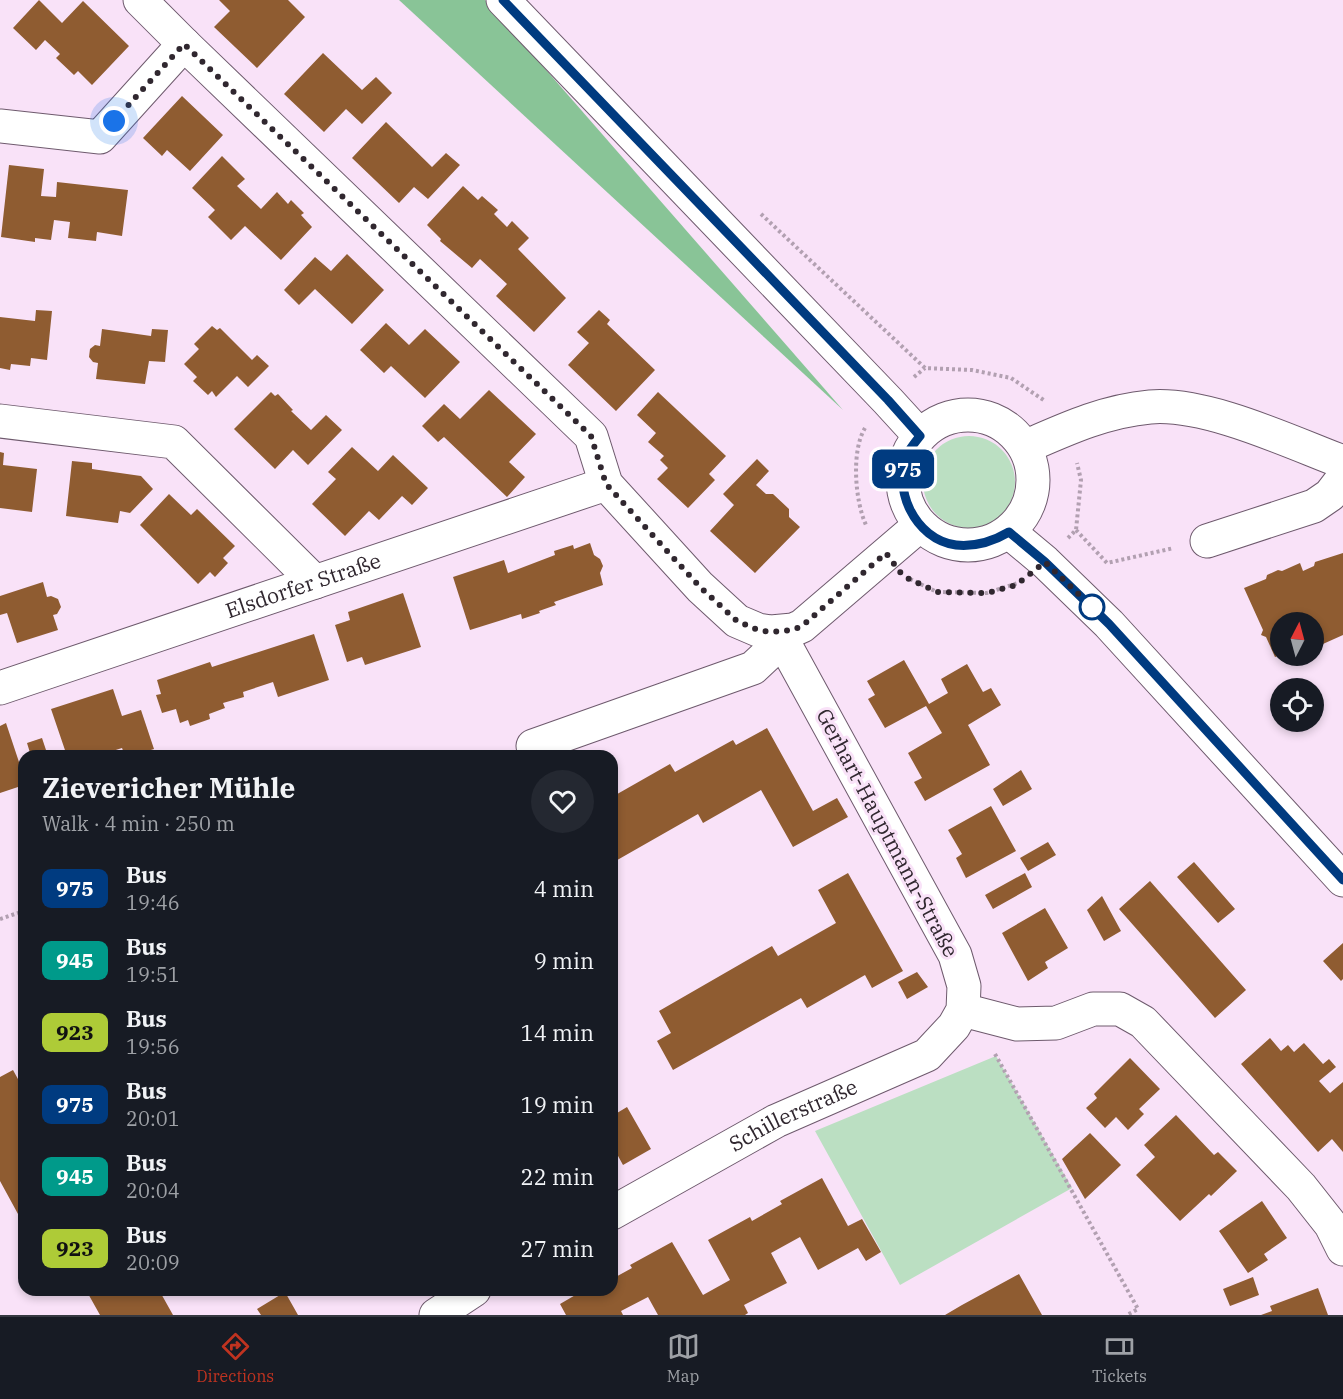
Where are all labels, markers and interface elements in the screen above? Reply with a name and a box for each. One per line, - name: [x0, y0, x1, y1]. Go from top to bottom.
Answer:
- your location: [99, 106, 129, 136]
- line badge: 975: [868, 450, 938, 488]
- text: 975: [884, 455, 922, 483]
- street label: Elsdorfer Straße: [222, 546, 384, 624]
- unlabelled marker: [1079, 594, 1105, 620]
- north arrow: [1270, 612, 1324, 666]
- map controls: [1270, 612, 1324, 732]
- button: locate: [1270, 678, 1324, 732]
- street label: Gerhart-Hauptmann-Straße: [810, 703, 965, 962]
- text: Zievericher Mühle: [42, 769, 295, 806]
- button: heart: [531, 770, 594, 833]
- text: Walk · 4 min · 250 m: [42, 810, 235, 837]
- text: Bus: [126, 860, 167, 889]
- text: 975: [56, 874, 94, 902]
- text: 4 min: [534, 874, 594, 903]
- text: 19:46: [126, 889, 180, 916]
- text: Bus: [126, 932, 167, 961]
- text: 945: [56, 946, 94, 974]
- text: 9 min: [534, 946, 594, 975]
- text: 19:51: [126, 961, 180, 988]
- text: Bus: [126, 1004, 167, 1033]
- text: 923: [56, 1018, 94, 1046]
- text: 14 min: [521, 1018, 594, 1047]
- text: 19:56: [126, 1033, 180, 1060]
- street label: Schillerstraße: [724, 1072, 861, 1158]
- text: Bus: [126, 1076, 167, 1105]
- text: 975: [56, 1090, 94, 1118]
- text: 19 min: [521, 1090, 594, 1119]
- text: 20:01: [126, 1105, 180, 1132]
- text: Bus: [126, 1148, 167, 1177]
- text: 945: [56, 1162, 94, 1190]
- text: 22 min: [521, 1162, 594, 1191]
- text: 20:04: [126, 1177, 180, 1204]
- text: Bus: [126, 1220, 167, 1249]
- text: 923: [56, 1234, 94, 1262]
- text: 27 min: [521, 1234, 594, 1263]
- text: 20:09: [126, 1249, 180, 1276]
- tab: Directions: [196, 1330, 274, 1386]
- tab: Map: [667, 1330, 700, 1386]
- tab: Tickets: [1092, 1330, 1147, 1386]

